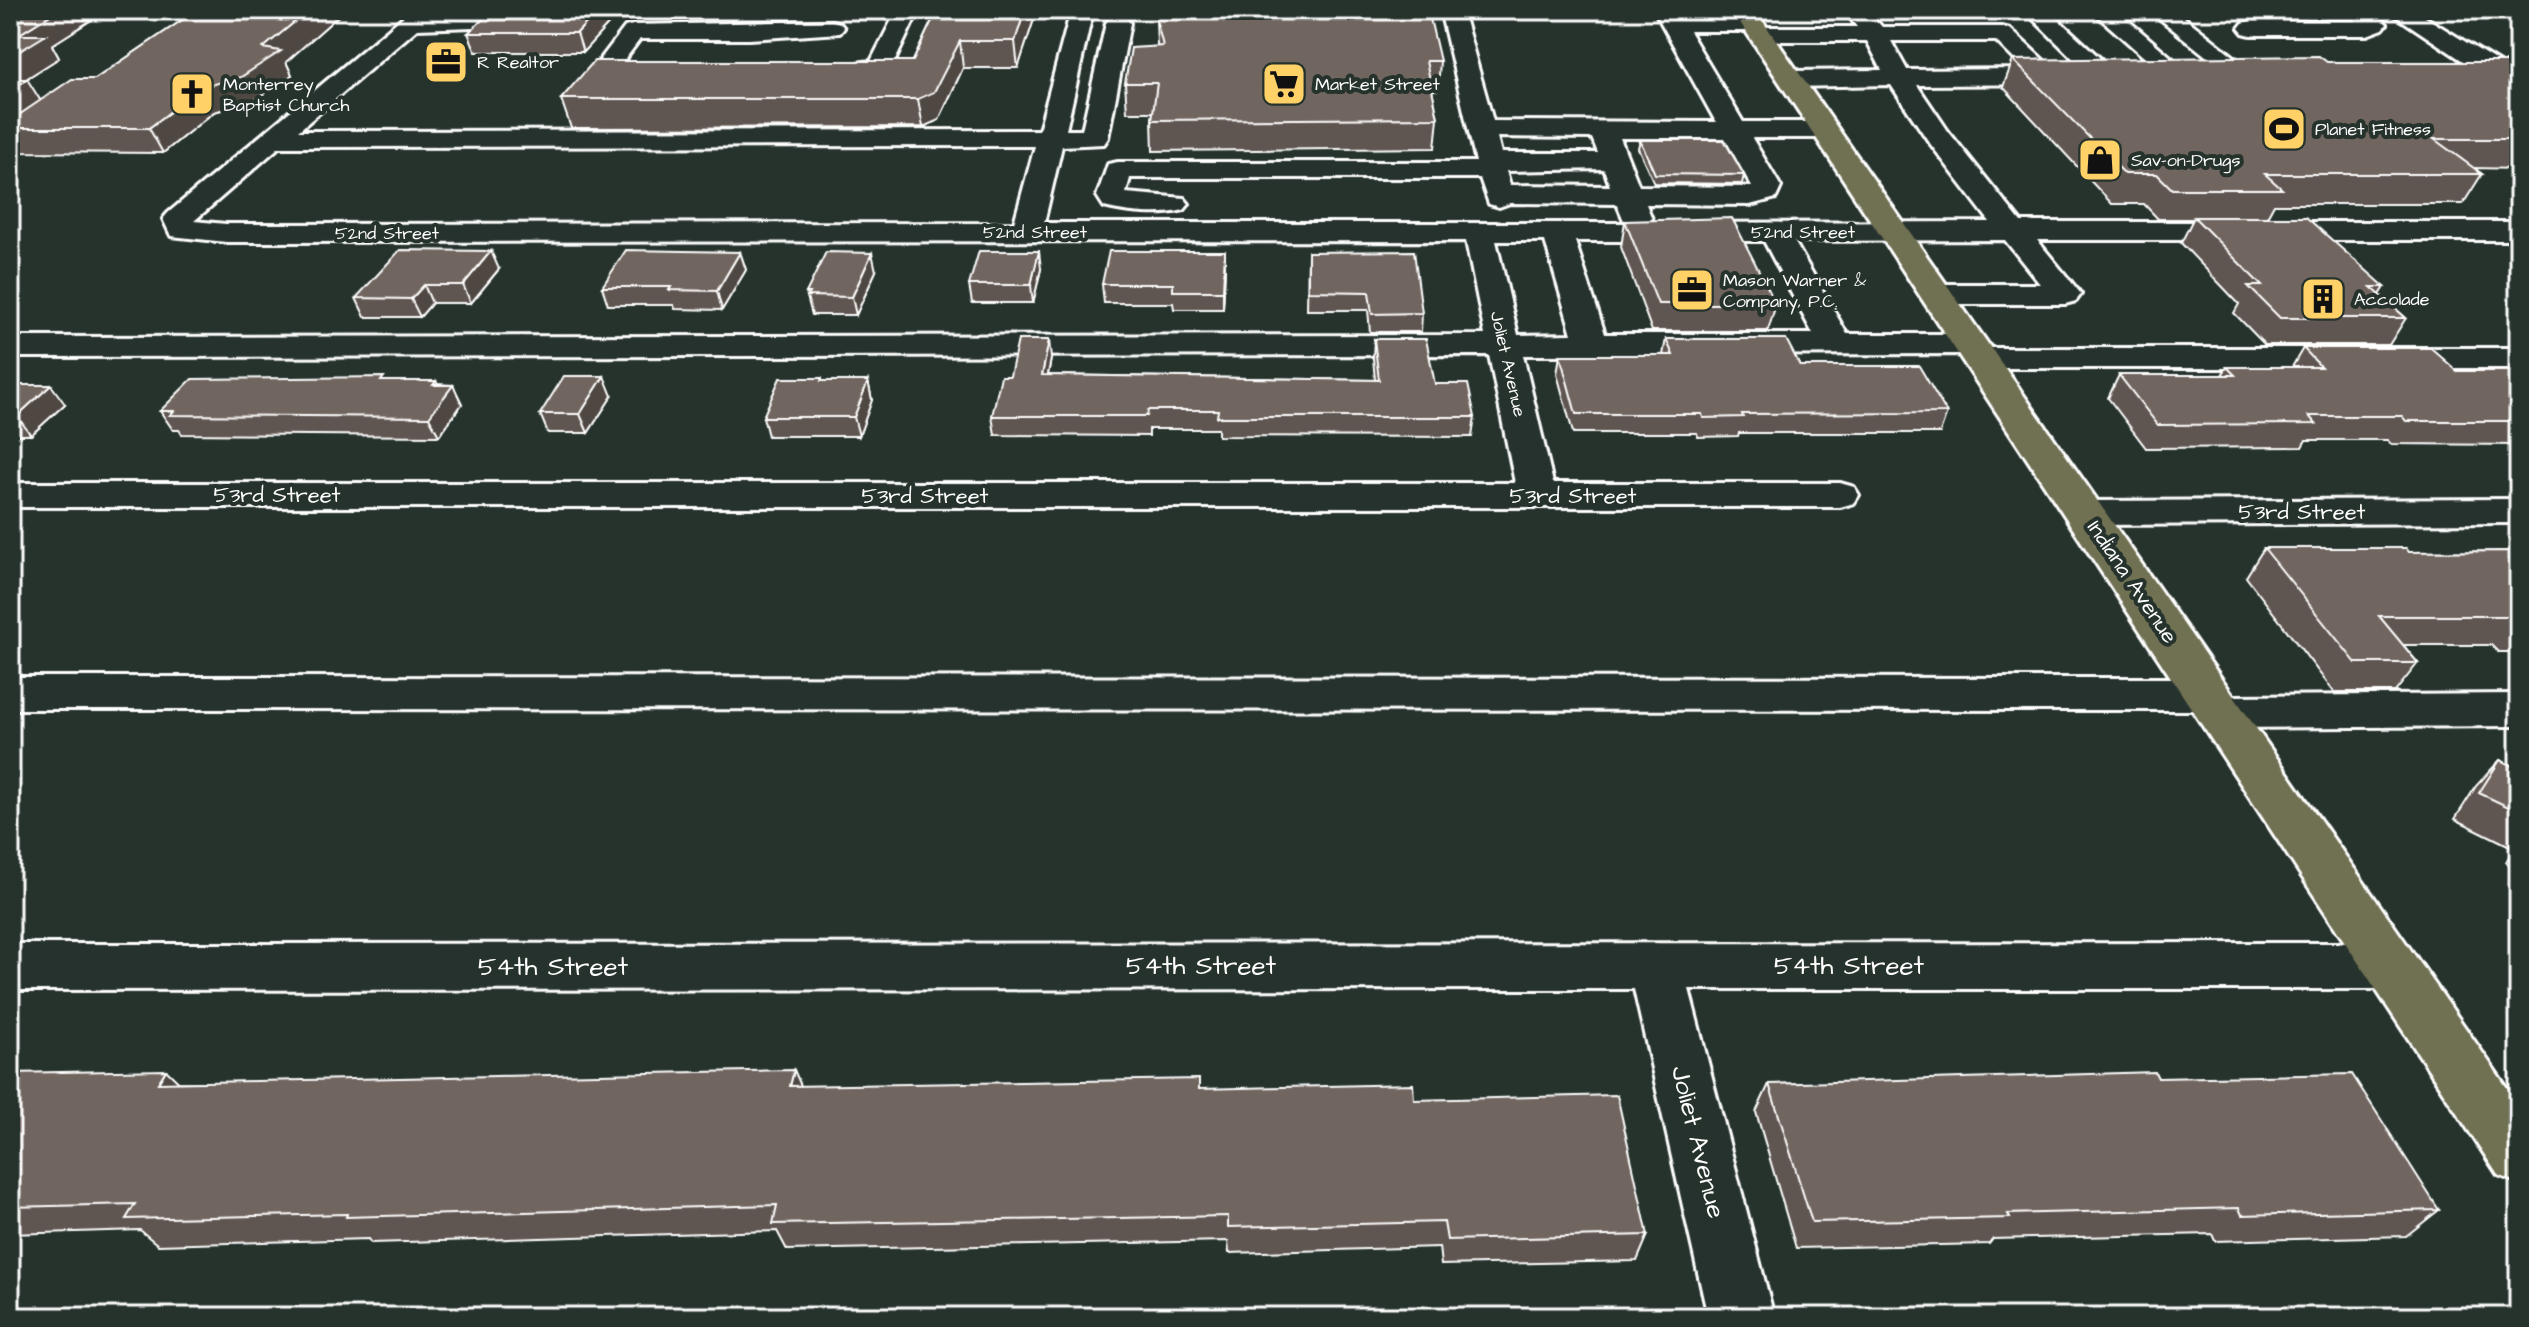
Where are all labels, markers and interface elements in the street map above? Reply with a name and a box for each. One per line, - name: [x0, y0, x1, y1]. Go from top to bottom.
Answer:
- office icon: R Realtor: [422, 38, 470, 86]
- place label: R Realtor: [477, 50, 559, 75]
- supermarket icon: Market Street: [1260, 60, 1308, 108]
- church icon: Monterrey Baptist Church: [168, 70, 216, 118]
- place label: Monterrey Baptist Church: [223, 72, 350, 118]
- place label: Market Street: [1315, 72, 1441, 97]
- sports icon: Planet Fitness: [2260, 105, 2308, 153]
- place label: Planet Fitness: [2315, 117, 2431, 142]
- shop icon: Sav-on-Drugs: [2076, 136, 2124, 184]
- place label: Sav-on-Drugs: [2131, 148, 2240, 174]
- street label: 52nd Street: [983, 220, 1088, 245]
- street label: 52nd Street: [1751, 220, 1856, 245]
- street label: 52nd Street: [335, 221, 440, 246]
- office icon: Mason Warner & Company, P.C.: [1668, 266, 1716, 314]
- place label: Mason Warner & Company, P.C.: [1723, 268, 1866, 315]
- building icon: Accolade: [2299, 275, 2347, 323]
- place label: Accolade: [2354, 287, 2430, 312]
- street label: Joliet Avenue: [1484, 309, 1532, 420]
- street label: 53rd Street: [214, 480, 341, 511]
- street label: 53rd Street: [862, 481, 989, 512]
- street label: 53rd Street: [1510, 481, 1637, 512]
- street label: 53rd Street: [2239, 497, 2366, 528]
- street label: Indiana Avenue: [2079, 514, 2185, 650]
- street label: 54th Street: [1126, 948, 1277, 984]
- street label: 54th Street: [1774, 948, 1925, 984]
- street label: 54th Street: [478, 949, 629, 985]
- street label: Joliet Avenue: [1662, 1062, 1734, 1222]

